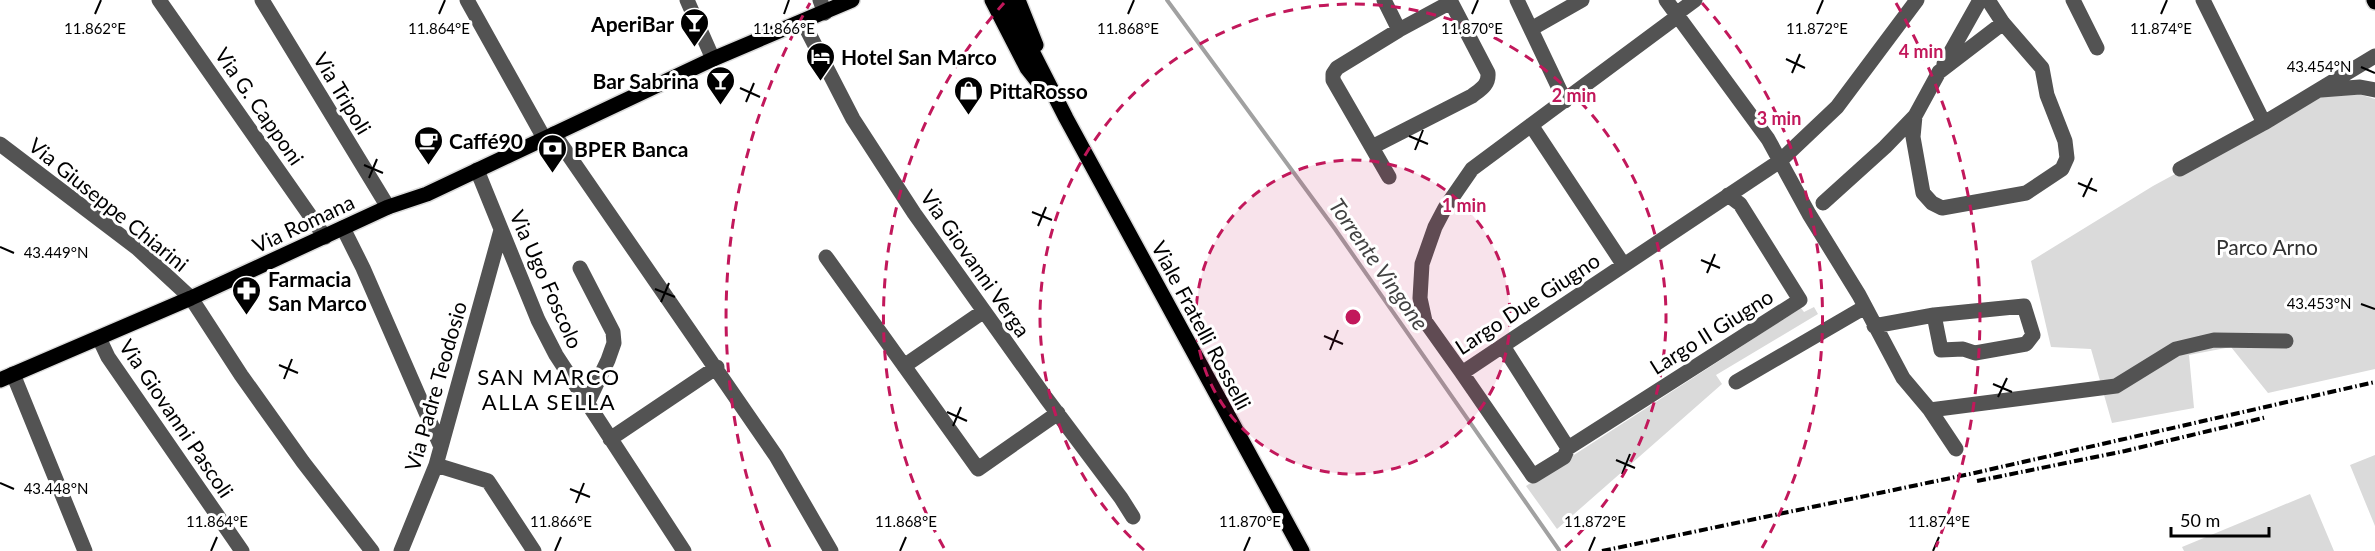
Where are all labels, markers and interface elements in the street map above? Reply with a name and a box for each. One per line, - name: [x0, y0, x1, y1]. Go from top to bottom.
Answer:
- bar icon: AperiBar: [679, 7, 711, 49]
- place label: AperiBar: [590, 11, 674, 36]
- text: 11.862°E: [64, 19, 126, 37]
- text: 11.864°E: [408, 19, 470, 37]
- text: 11.866°E: [753, 19, 815, 37]
- text: 11.868°E: [1097, 19, 1159, 37]
- text: 11.870°E: [1441, 19, 1503, 37]
- text: 11.872°E: [1786, 19, 1848, 37]
- text: 11.874°E: [2130, 19, 2192, 37]
- hotel icon: Hotel San Marco: [804, 40, 836, 82]
- text: 4 min: [1899, 40, 1943, 62]
- street label: Via G. Capponi: [210, 43, 310, 169]
- place label: Hotel San Marco: [841, 44, 997, 69]
- street label: Via Tripoli: [309, 48, 377, 138]
- text: 43.454°N: [2287, 57, 2351, 75]
- bar icon: Bar Sabrina: [704, 64, 736, 106]
- place label: Bar Sabrina: [593, 68, 699, 93]
- shop icon: PittaRosso: [952, 74, 984, 116]
- place label: PittaRosso: [989, 78, 1088, 103]
- text: 2 min: [1552, 84, 1596, 106]
- text: 3 min: [1757, 107, 1801, 129]
- cafe icon: Caffé90: [412, 124, 444, 166]
- place label: Caffé90: [449, 128, 523, 153]
- street label: Via Giuseppe Chiarini: [24, 132, 194, 276]
- bank icon: BPER Banca: [537, 132, 569, 174]
- place label: BPER Banca: [574, 136, 688, 161]
- street label: Via Giovanni Verga: [916, 185, 1036, 341]
- street label: Via Romana: [248, 189, 358, 257]
- water label: Torrente Vingone: [1324, 193, 1434, 335]
- text: 1 min: [1442, 194, 1486, 216]
- street label: Via Ugo Foscolo: [505, 206, 589, 352]
- park label: Parco Arno: [2216, 234, 2318, 259]
- street label: Viale Fratelli Rosselli: [1147, 236, 1257, 414]
- text: 43.449°N: [24, 243, 88, 261]
- street label: Largo Due Giugno: [1450, 247, 1604, 359]
- place label: Farmacia San Marco: [268, 266, 367, 315]
- pharmacy icon: Farmacia San Marco: [231, 274, 263, 316]
- street label: Largo II Giugno: [1645, 283, 1777, 379]
- text: 43.453°N: [2287, 294, 2351, 312]
- street label: Via Padre Teodosio: [399, 298, 471, 474]
- centre of rings: [1343, 307, 1363, 327]
- street label: Via Giovanni Pascoli: [115, 334, 239, 502]
- district label: SAN MARCO ALLA SELLA: [477, 363, 621, 415]
- text: 43.448°N: [24, 479, 88, 497]
- scale bar: [2171, 500, 2268, 538]
- text: 50 m: [2180, 509, 2220, 531]
- text: 11.864°E: [186, 512, 248, 530]
- text: 11.866°E: [530, 512, 592, 530]
- text: 11.868°E: [875, 512, 937, 530]
- text: 11.870°E: [1219, 512, 1281, 530]
- text: 11.872°E: [1564, 512, 1626, 530]
- text: 11.874°E: [1908, 512, 1970, 530]

